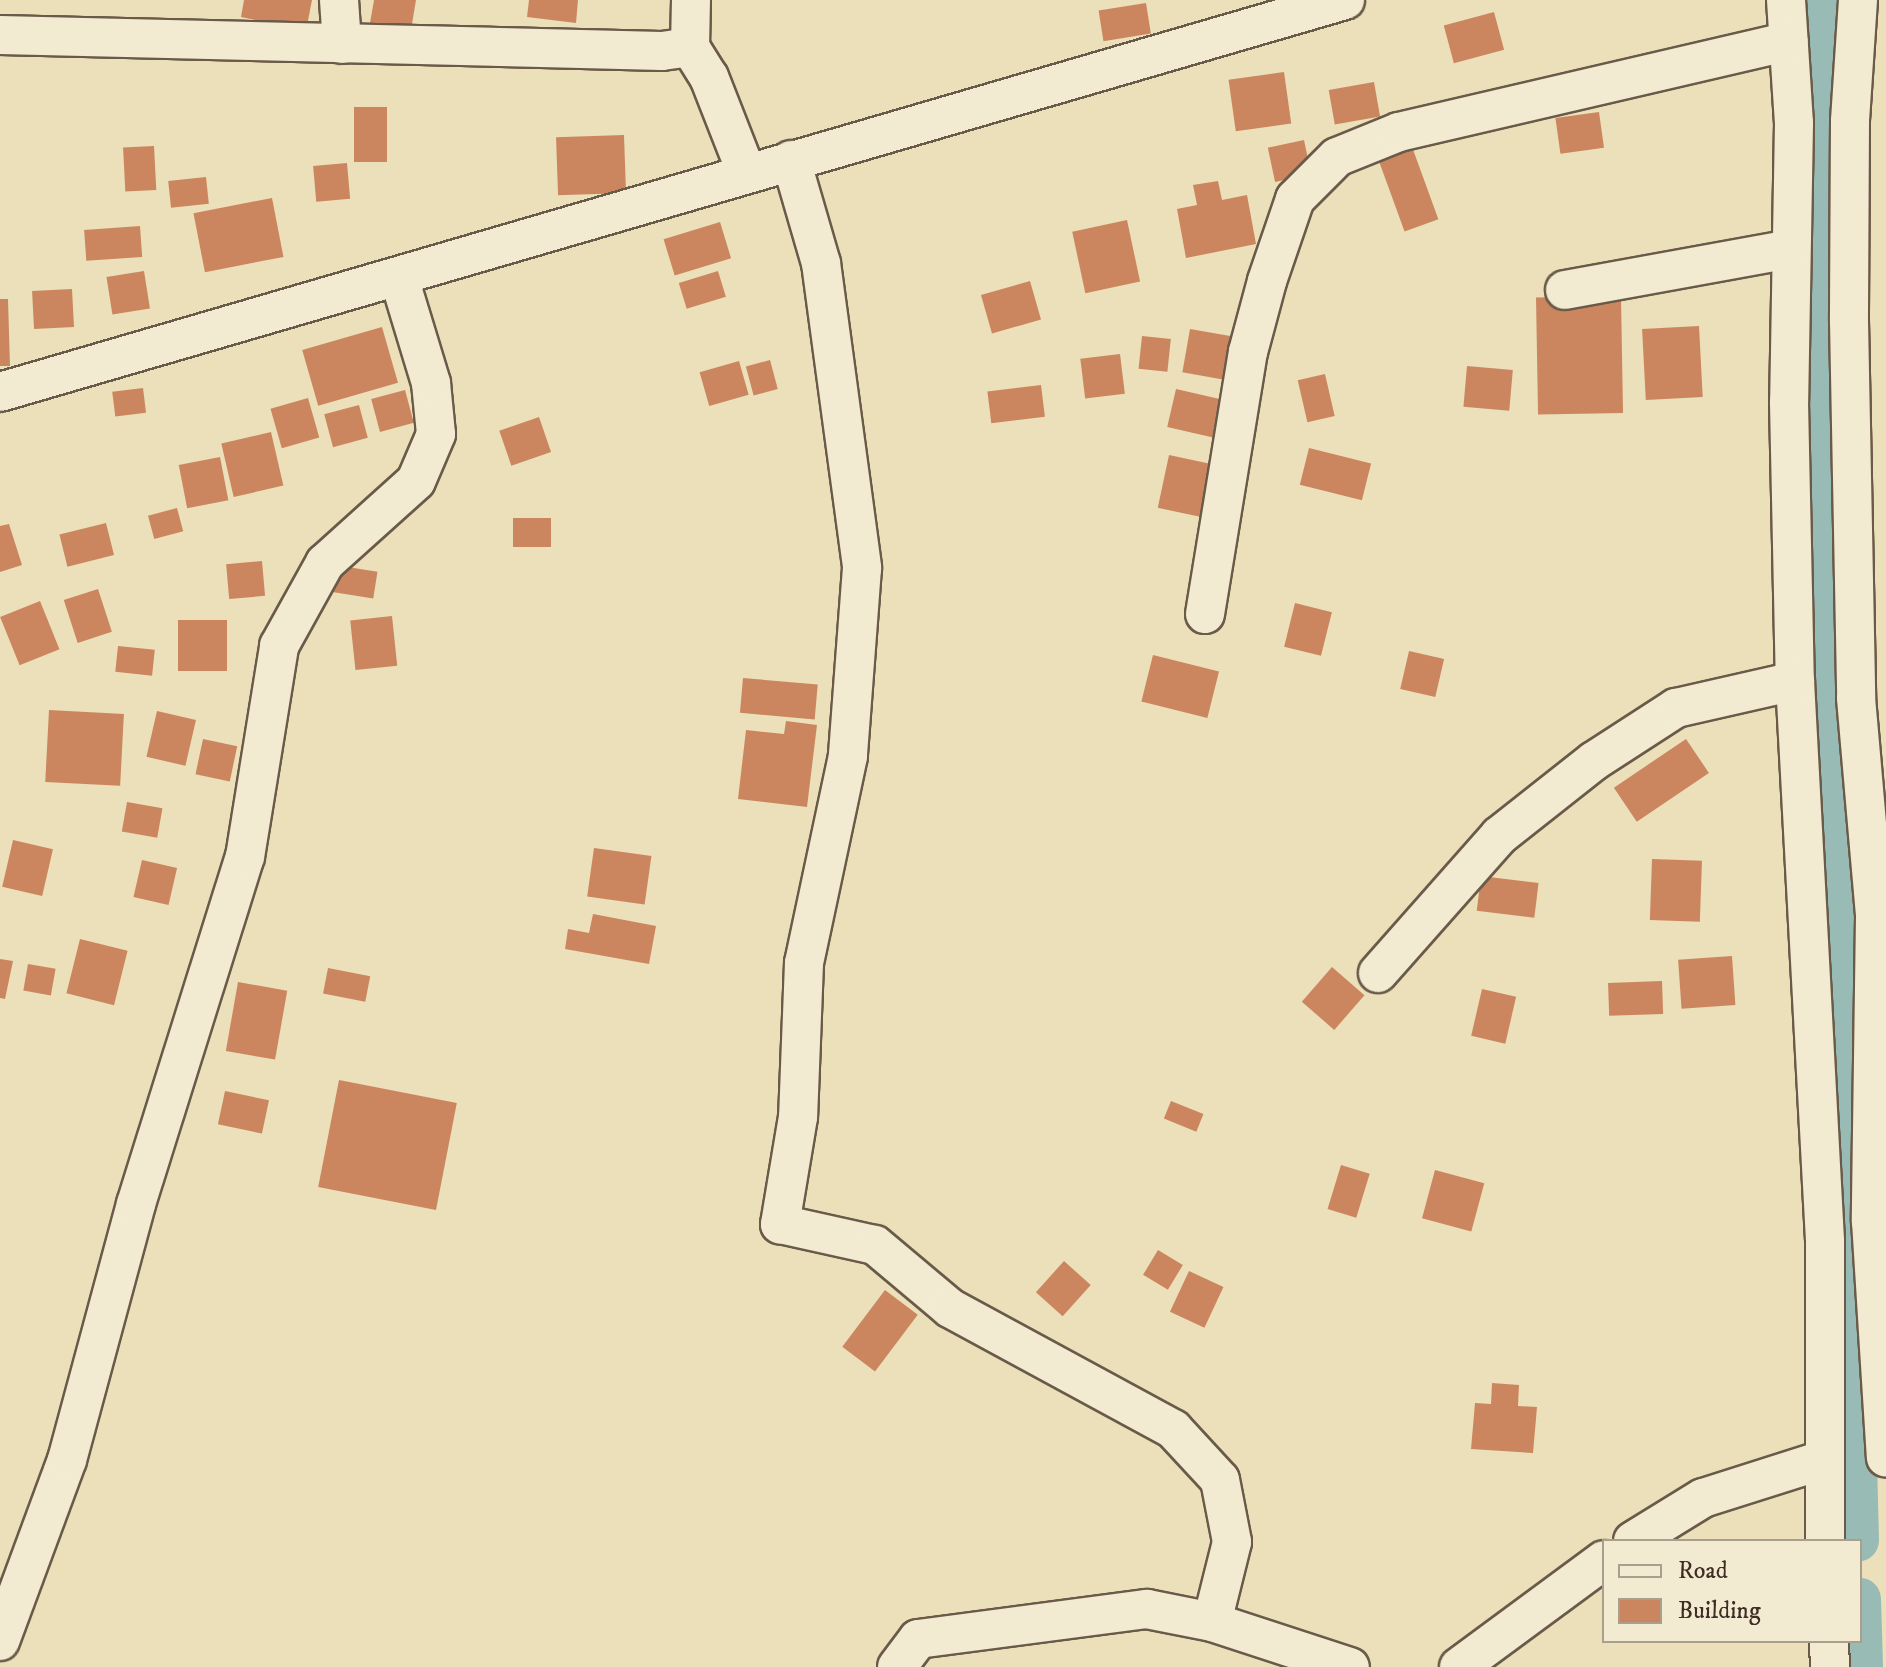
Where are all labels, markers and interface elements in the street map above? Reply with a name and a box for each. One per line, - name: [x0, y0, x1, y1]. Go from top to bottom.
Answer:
- legend: [1602, 1539, 1862, 1643]
- text: Road: [1678, 1556, 1728, 1586]
- text: Building: [1678, 1596, 1761, 1626]

